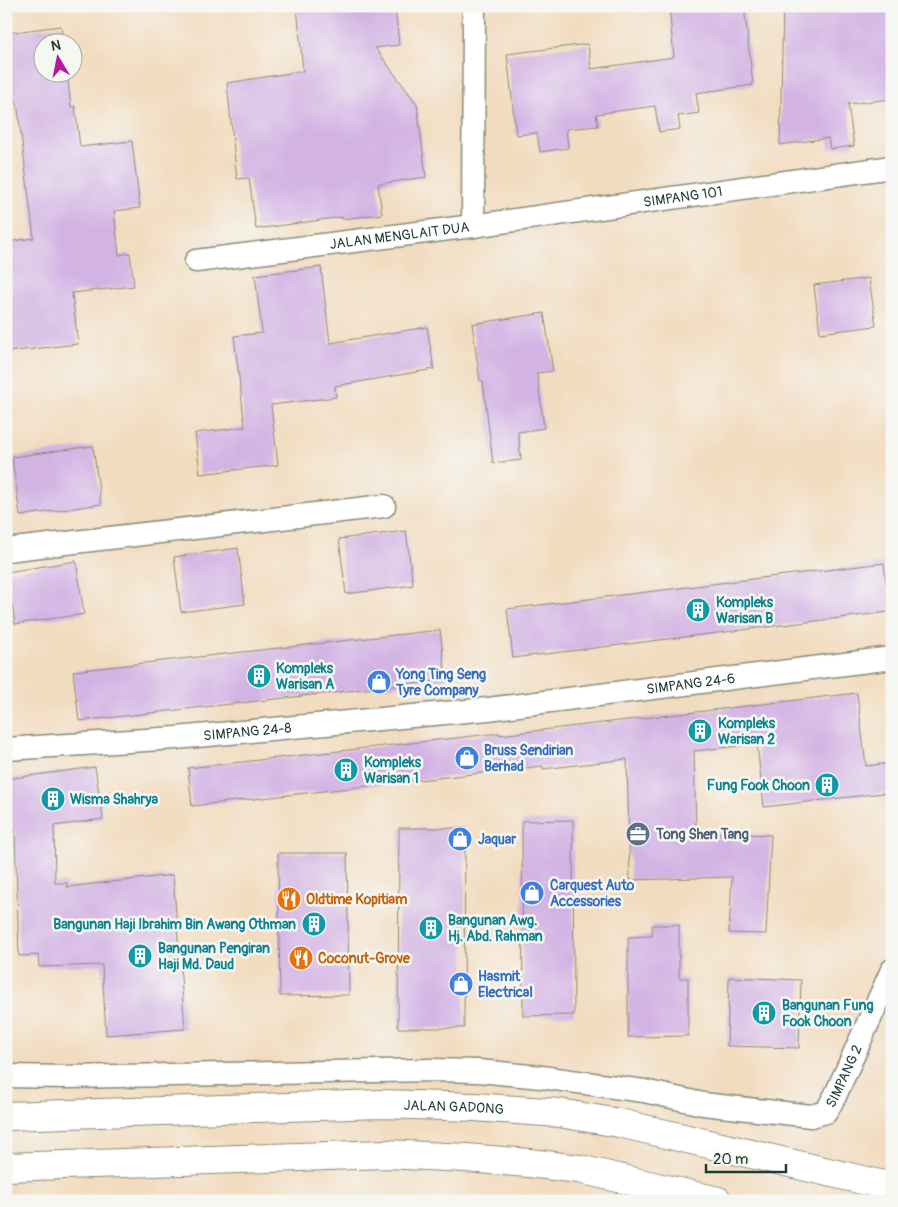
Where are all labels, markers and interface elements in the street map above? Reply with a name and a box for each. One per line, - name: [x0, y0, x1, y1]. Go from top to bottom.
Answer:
- north arrow: [32, 32, 82, 82]
- text: N: [50, 36, 62, 55]
- street label: SIMPANG 101: [642, 182, 723, 210]
- street label: JALAN MENGLAIT DUA: [329, 218, 470, 253]
- place label: Kompleks Warisan B: [716, 594, 774, 627]
- building icon: Kompleks Warisan B: [685, 597, 711, 623]
- place label: Kompleks Warisan A: [276, 660, 334, 693]
- building icon: Kompleks Warisan A: [246, 663, 272, 689]
- place label: Yong Ting Seng Tyre Company: [395, 666, 486, 699]
- shop icon: Yong Ting Seng Tyre Company: [366, 669, 392, 695]
- street label: SIMPANG 24-6: [645, 669, 736, 697]
- place label: Kompleks Warisan 2: [718, 715, 776, 748]
- building icon: Kompleks Warisan 2: [687, 718, 713, 744]
- street label: SIMPANG 24-8: [203, 719, 292, 744]
- place label: Bruss Sendirian Berhad: [484, 742, 573, 775]
- shop icon: Bruss Sendirian Berhad: [454, 745, 480, 771]
- place label: Kompleks Warisan 1: [364, 754, 422, 787]
- building icon: Kompleks Warisan 1: [333, 757, 359, 783]
- building icon: Fung Fook Choon: [814, 772, 840, 798]
- place label: Fung Fook Choon: [707, 777, 810, 794]
- building icon: Wisma Shahrya: [40, 786, 66, 812]
- place label: Wisma Shahrya: [70, 791, 158, 808]
- office icon: Tong Shen Tang: [625, 821, 651, 847]
- shop icon: Jaquar: [447, 826, 473, 852]
- place label: Tong Shen Tang: [655, 826, 749, 843]
- place label: Jaquar: [478, 831, 517, 848]
- place label: Carquest Auto Accessories: [550, 877, 635, 910]
- shop icon: Carquest Auto Accessories: [519, 880, 545, 906]
- restaurant icon: Oldtime Kopitiam: [276, 886, 302, 912]
- place label: Oldtime Kopitiam: [306, 891, 408, 908]
- building icon: Bangunan Haji Ibrahim Bin Awang Othman: [301, 911, 327, 937]
- place label: Bangunan Awg. Hj. Abd. Rahman: [448, 912, 543, 945]
- building icon: Bangunan Awg. Hj. Abd. Rahman: [418, 915, 444, 941]
- place label: Bangunan Haji Ibrahim Bin Awang Othman: [53, 916, 296, 933]
- place label: Bangunan Pengiran Haji Md. Daud: [158, 940, 270, 973]
- building icon: Bangunan Pengiran Haji Md. Daud: [127, 943, 153, 969]
- restaurant icon: Coconut-Grove: [288, 945, 314, 971]
- place label: Coconut-Grove: [318, 950, 411, 967]
- place label: Hasmit Electrical: [478, 968, 533, 1001]
- shop icon: Hasmit Electrical: [448, 971, 474, 997]
- place label: Bangunan Fung Fook Choon: [782, 997, 873, 1030]
- building icon: Bangunan Fung Fook Choon: [751, 1000, 777, 1026]
- street label: SIMPANG 2: [822, 1042, 866, 1111]
- street label: JALAN GADONG: [403, 1096, 504, 1118]
- scale bar: [706, 1142, 786, 1174]
- text: 20 m: [713, 1150, 748, 1169]

